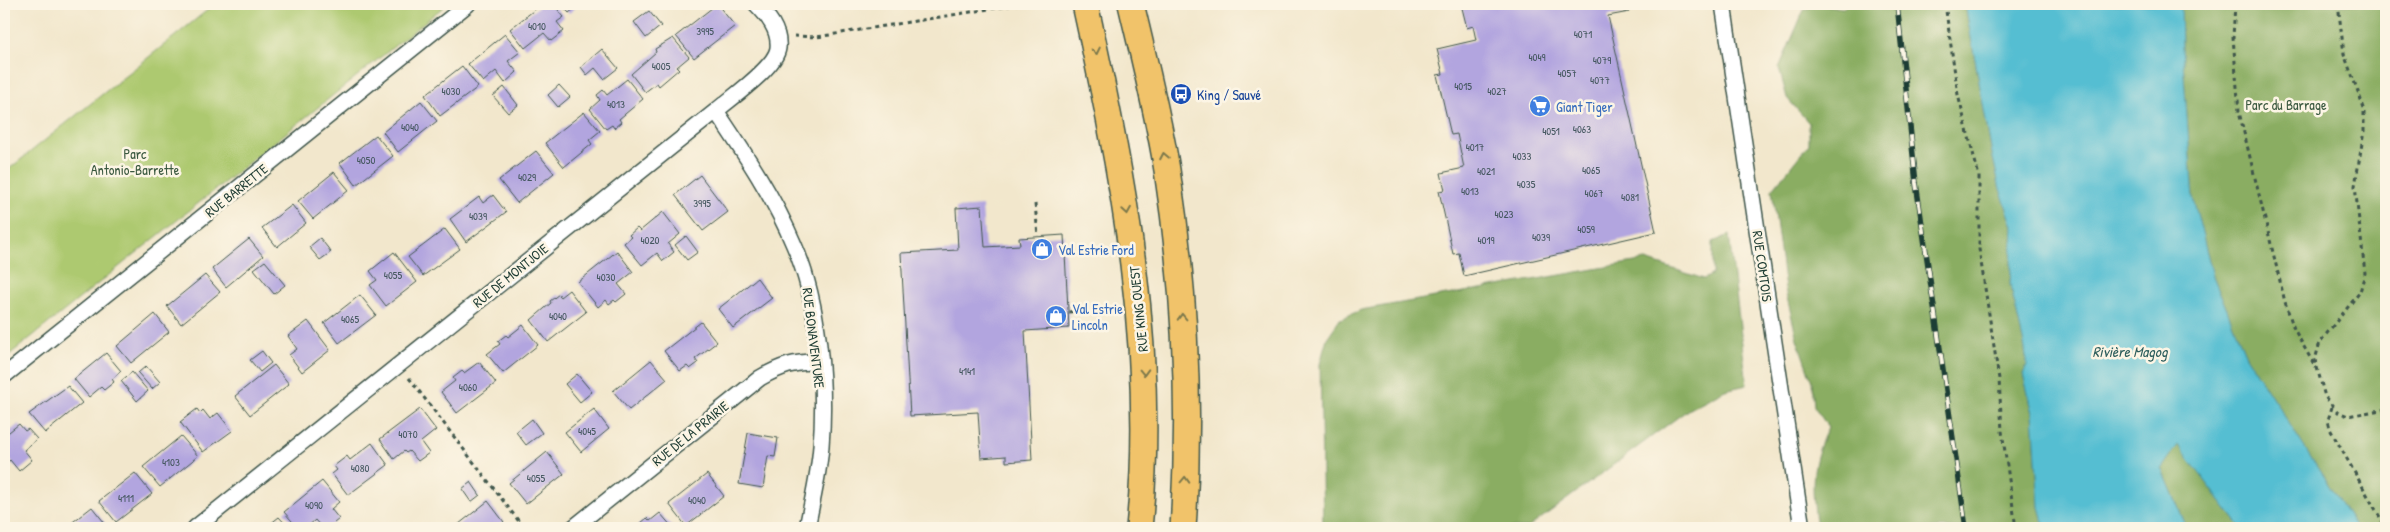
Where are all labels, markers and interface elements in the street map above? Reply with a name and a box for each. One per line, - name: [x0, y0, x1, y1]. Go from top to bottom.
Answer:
- house number: 4010: [528, 19, 546, 33]
- house number: 3995: [696, 24, 714, 38]
- house number: 4071: [1574, 27, 1592, 41]
- one-way arrow: [1090, 47, 1100, 56]
- house number: 4049: [1528, 50, 1546, 64]
- house number: 4079: [1593, 53, 1611, 67]
- house number: 4005: [652, 59, 671, 73]
- house number: 4057: [1557, 66, 1577, 80]
- house number: 4077: [1590, 73, 1610, 87]
- house number: 4015: [1454, 79, 1472, 93]
- bus stop icon: King / Sauvé: [1169, 82, 1193, 106]
- house number: 4030: [442, 84, 461, 98]
- house number: 4027: [1487, 84, 1507, 98]
- place label: King / Sauvé: [1197, 85, 1261, 105]
- supermarket icon: Giant Tiger: [1528, 94, 1552, 118]
- park label: Parc du Barrage: [2245, 95, 2327, 115]
- house number: 4013: [607, 97, 625, 111]
- place label: Giant Tiger: [1556, 97, 1613, 117]
- house number: 4040: [401, 120, 419, 134]
- house number: 4063: [1573, 122, 1591, 136]
- house number: 4051: [1542, 124, 1560, 138]
- house number: 4017: [1466, 140, 1484, 154]
- park label: Parc Antonio-Barrette: [91, 144, 180, 179]
- house number: 4033: [1513, 149, 1532, 163]
- one-way arrow: [1160, 151, 1170, 160]
- house number: 4050: [357, 153, 375, 167]
- street label: RUE BARRETTE: [201, 159, 271, 221]
- house number: 4065: [1582, 163, 1600, 177]
- house number: 4021: [1477, 164, 1495, 178]
- house number: 4029: [518, 170, 536, 184]
- house number: 4035: [1517, 177, 1536, 191]
- house number: 4013: [1461, 184, 1479, 198]
- house number: 4067: [1585, 186, 1603, 200]
- house number: 4081: [1621, 190, 1639, 204]
- house number: 3995: [693, 196, 711, 210]
- one-way arrow: [1121, 207, 1132, 215]
- house number: 4023: [1494, 207, 1514, 221]
- house number: 4039: [469, 209, 487, 223]
- house number: 4059: [1577, 222, 1595, 236]
- street label: RUE COMTOIS: [1749, 229, 1777, 303]
- house number: 4039: [1532, 230, 1550, 244]
- house number: 4020: [640, 233, 660, 247]
- house number: 4019: [1477, 233, 1495, 247]
- shop icon: Val Estrie Ford: [1030, 237, 1054, 261]
- street label: RUE DE MONTJOIE: [468, 239, 552, 311]
- place label: Val Estrie Ford: [1058, 240, 1134, 259]
- street label: RUE KING OUEST: [1124, 265, 1152, 353]
- house number: 4055: [384, 268, 403, 282]
- house number: 4030: [597, 270, 616, 284]
- street label: RUE BONAVENTURE: [798, 287, 830, 389]
- place label: Val Estrie Lincoln: [1072, 299, 1123, 334]
- shop icon: Val Estrie Lincoln: [1044, 304, 1068, 328]
- house number: 4040: [549, 309, 567, 323]
- house number: 4065: [341, 312, 359, 326]
- one-way arrow: [1177, 313, 1188, 321]
- water label: Rivière Magog: [2093, 341, 2169, 362]
- house number: 4141: [959, 364, 975, 378]
- one-way arrow: [1139, 369, 1149, 377]
- house number: 4060: [459, 380, 477, 394]
- street label: RUE DE LA PRAIRIE: [648, 396, 732, 470]
- house number: 4045: [578, 424, 596, 438]
- house number: 4070: [398, 427, 418, 441]
- house number: 4103: [162, 455, 180, 469]
- house number: 4080: [351, 461, 369, 475]
- house number: 4055: [527, 471, 546, 485]
- one-way arrow: [1180, 475, 1190, 483]
- house number: 4111: [118, 491, 134, 505]
- house number: 4040: [688, 493, 706, 507]
- house number: 4090: [305, 498, 323, 512]

